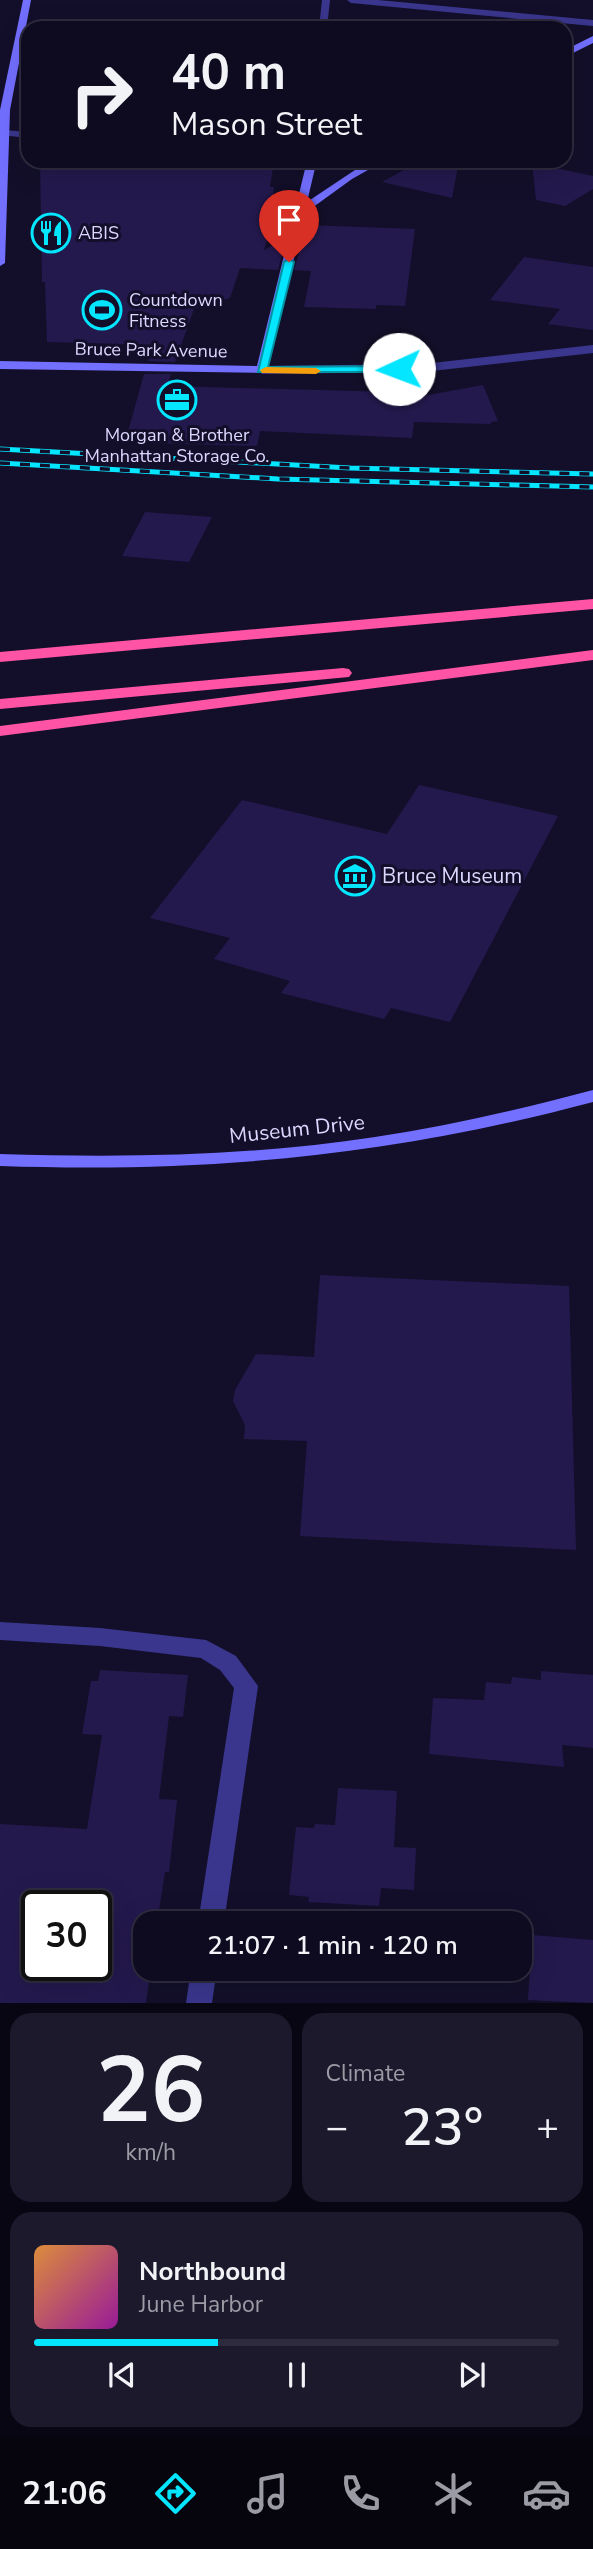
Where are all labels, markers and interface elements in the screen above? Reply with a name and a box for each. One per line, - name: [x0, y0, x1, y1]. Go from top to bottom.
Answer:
- text: 40 m: [171, 39, 286, 106]
- icon: right: [56, 49, 147, 140]
- text: Mason Street: [171, 103, 362, 146]
- pin: [259, 190, 319, 262]
- icon: arrive: [270, 201, 308, 239]
- restaurant icon: ABIS: [30, 212, 72, 254]
- place label: ABIS: [78, 221, 119, 245]
- place label: Countdown Fitness: [129, 288, 223, 333]
- sports icon: Countdown Fitness: [81, 289, 123, 331]
- position arrow: [362, 332, 436, 406]
- street label: Bruce Park Avenue: [74, 337, 228, 363]
- office icon: Morgan & Brother Manhattan Storage Co.: [156, 379, 198, 421]
- place label: Morgan & Brother Manhattan Storage Co.: [85, 423, 269, 468]
- museum icon: Bruce Museum: [334, 855, 376, 897]
- place label: Bruce Museum: [382, 862, 522, 890]
- street label: Museum Drive: [228, 1108, 366, 1150]
- speed limit sign: 30: [21, 1890, 112, 1981]
- text: 21:07 · 1 min · 120 m: [207, 1928, 458, 1963]
- text: 26: [96, 2029, 205, 2153]
- text: Climate: [326, 2058, 405, 2089]
- text: 23°: [401, 2092, 483, 2163]
- text: −: [326, 2102, 348, 2153]
- text: +: [536, 2102, 559, 2153]
- text: km/h: [125, 2137, 176, 2168]
- text: Northbound: [139, 2254, 286, 2289]
- text: June Harbor: [139, 2289, 263, 2320]
- icon: previous: [103, 2356, 141, 2394]
- icon: pause: [278, 2356, 316, 2394]
- icon: next: [453, 2356, 491, 2394]
- icon: directions: [151, 2469, 200, 2518]
- icon: music: [243, 2469, 292, 2518]
- icon: phone: [336, 2469, 385, 2518]
- icon: climate: [429, 2469, 478, 2518]
- icon: car: [522, 2469, 571, 2518]
- text: 21:06: [22, 2472, 107, 2515]

